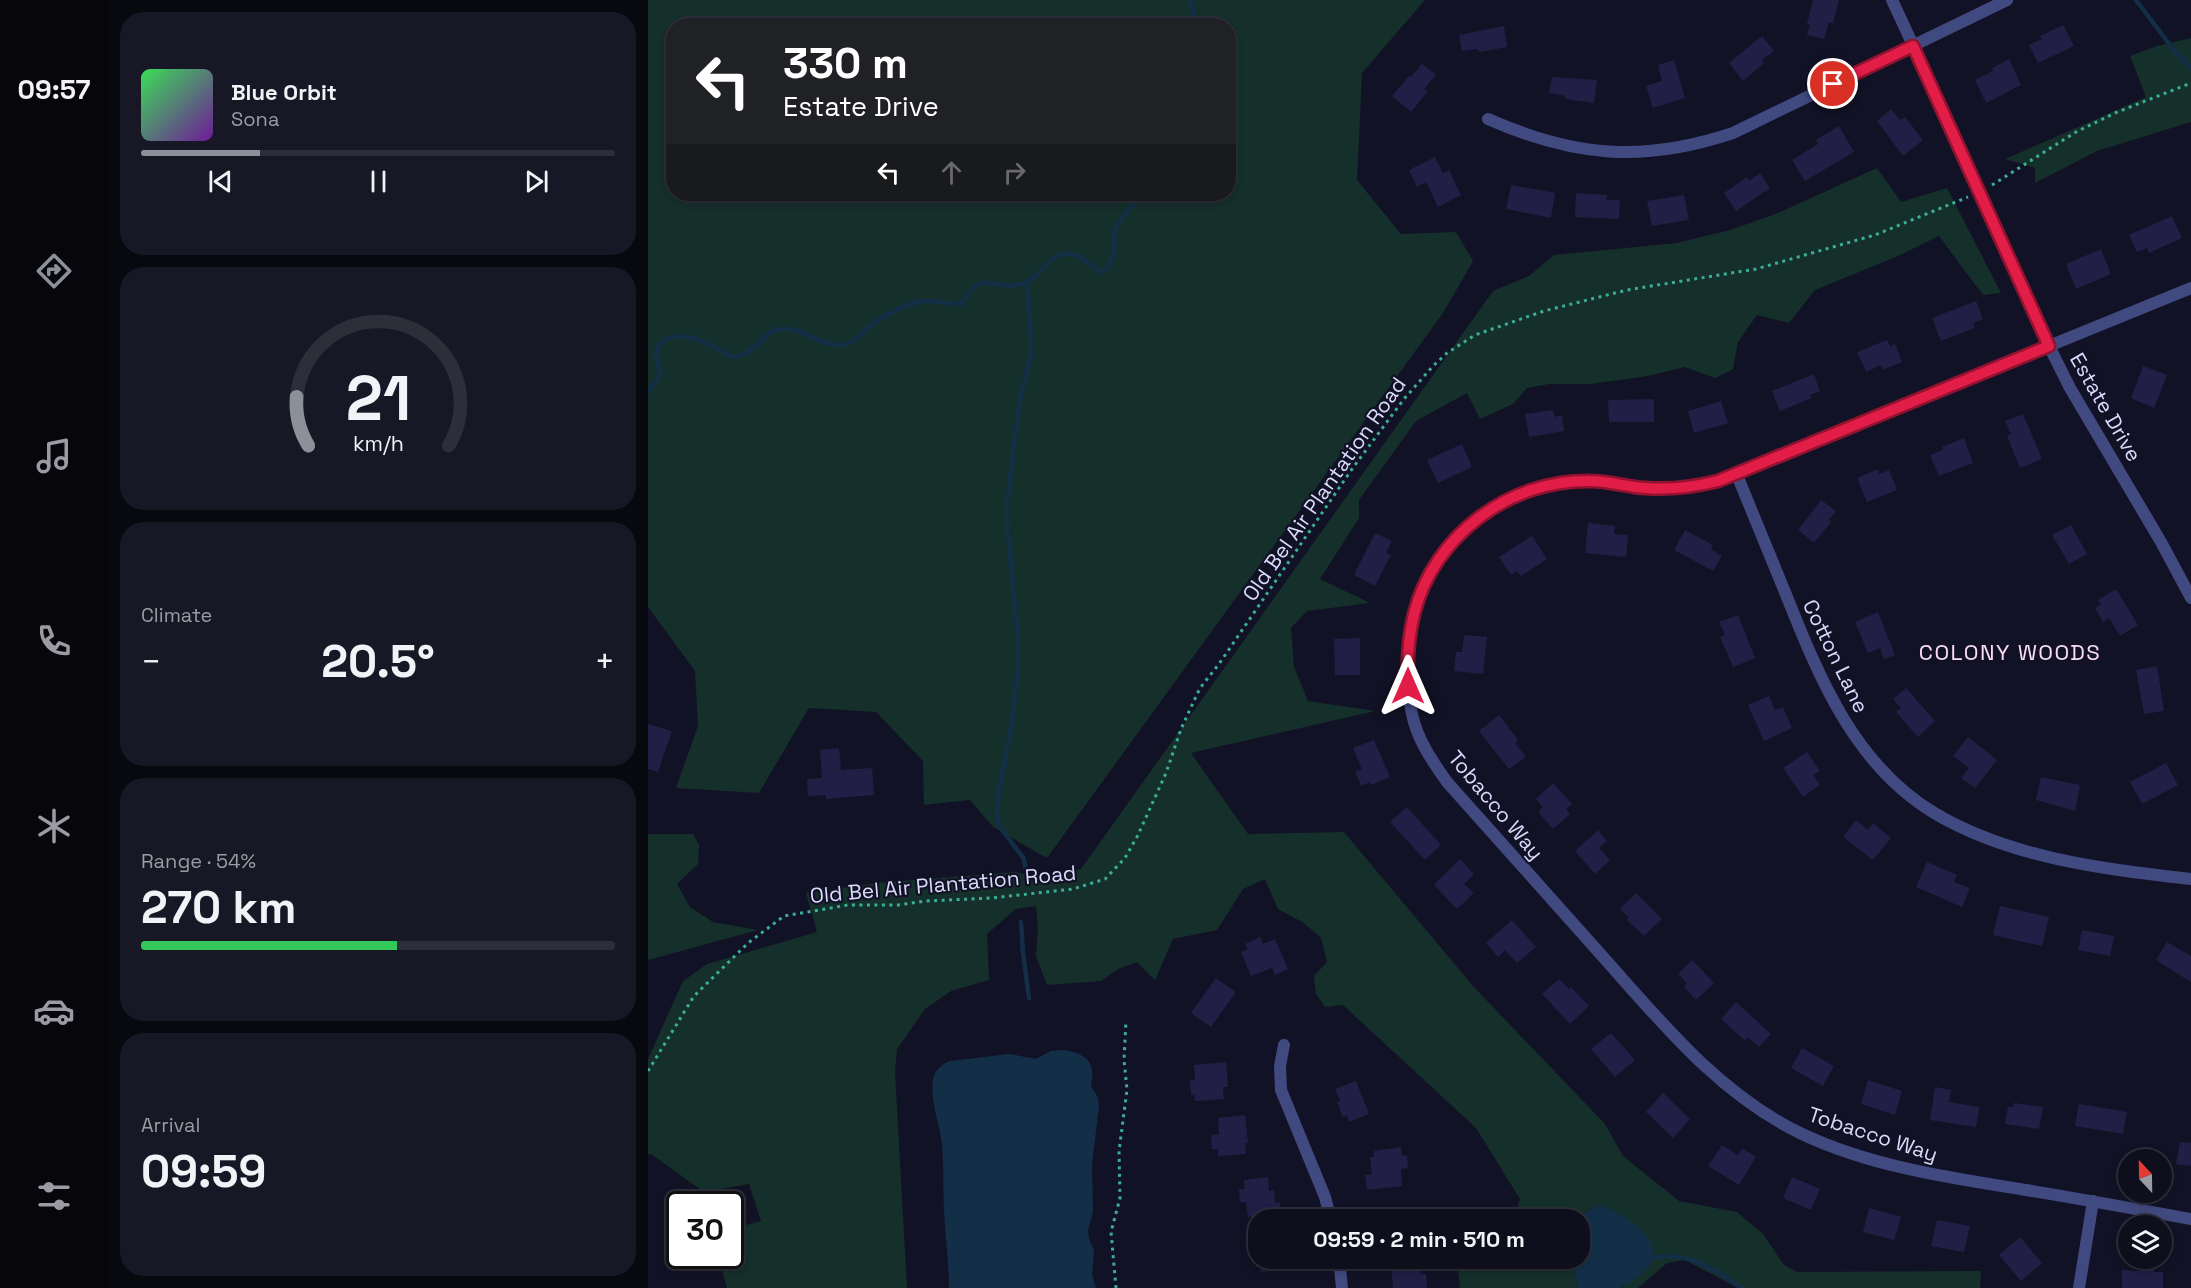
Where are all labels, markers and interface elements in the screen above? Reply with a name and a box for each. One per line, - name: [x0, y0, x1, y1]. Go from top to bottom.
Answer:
- text: 330 m: [783, 37, 908, 90]
- icon: left: [684, 42, 762, 120]
- pin: [1807, 58, 1858, 109]
- icon: arrive: [1816, 67, 1849, 100]
- text: 09:57: [17, 72, 91, 107]
- text: Blue Orbit: [231, 78, 337, 106]
- text: Estate Drive: [783, 89, 939, 124]
- text: Sona: [231, 106, 279, 132]
- icon: left: [872, 156, 905, 189]
- icon: ahead: [935, 156, 968, 189]
- icon: right: [998, 156, 1031, 189]
- icon: previous: [204, 165, 237, 198]
- icon: pause: [362, 165, 395, 198]
- icon: next: [520, 165, 553, 198]
- icon: directions: [33, 250, 75, 292]
- street label: Estate Drive: [2064, 348, 2148, 466]
- text: 21: [345, 359, 411, 438]
- street label: Old Bel Air Plantation Road: [1236, 372, 1412, 606]
- text: km/h: [352, 430, 404, 457]
- icon: music: [33, 435, 75, 477]
- street label: Cotton Lane: [1797, 595, 1875, 717]
- text: Climate: [141, 602, 212, 628]
- icon: phone: [33, 620, 75, 662]
- text: 20.5°: [321, 633, 435, 690]
- district label: COLONY WOODS: [1919, 638, 2101, 666]
- text: −: [141, 641, 161, 683]
- text: +: [595, 641, 615, 683]
- position arrow: [1376, 654, 1440, 718]
- street label: Tobacco Way: [1442, 745, 1550, 865]
- icon: climate: [33, 805, 75, 847]
- text: Range · 54%: [141, 848, 256, 874]
- street label: Old Bel Air Plantation Road: [809, 859, 1077, 909]
- text: 270 km: [141, 879, 296, 936]
- icon: car: [33, 990, 75, 1032]
- street label: Tobacco Way: [1805, 1100, 1941, 1168]
- text: Arrival: [141, 1112, 200, 1138]
- text: 09:59: [141, 1143, 266, 1200]
- north arrow: [2118, 1149, 2172, 1203]
- map controls: [2118, 1149, 2172, 1269]
- icon: filters: [33, 1175, 75, 1217]
- speed limit sign: 30: [666, 1191, 744, 1269]
- button: layers: [2118, 1215, 2172, 1269]
- text: 09:59 · 2 min · 510 m: [1313, 1225, 1525, 1253]

